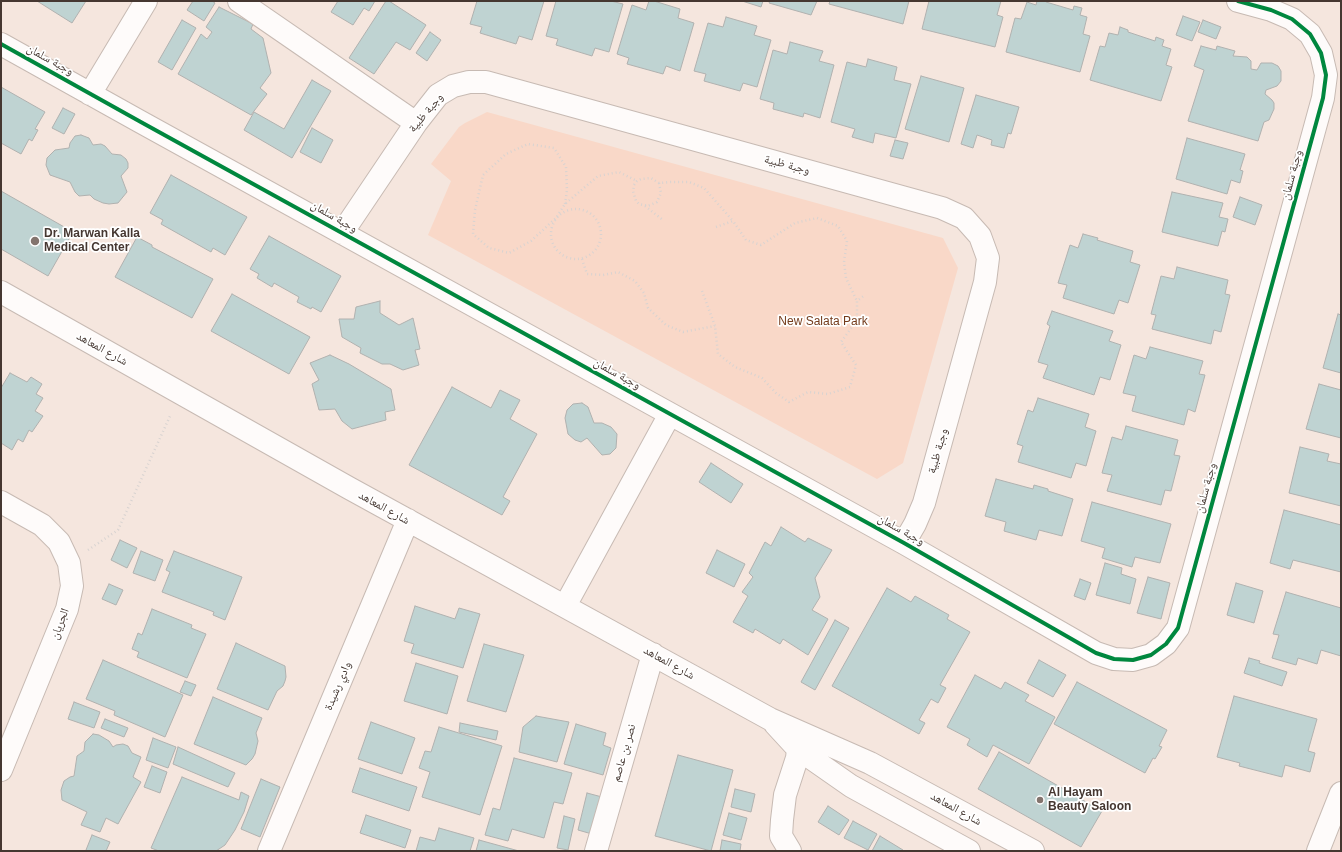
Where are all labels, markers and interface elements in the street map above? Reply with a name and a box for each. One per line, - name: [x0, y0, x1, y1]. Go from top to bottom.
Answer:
- street label: وجبة سلمان: [24, 41, 76, 79]
- street label: وجبة ظبية: [405, 90, 447, 136]
- street label: وجبة سلمان: [1278, 148, 1306, 202]
- street label: وجبة ظبية: [763, 152, 811, 178]
- street label: وجبة سلمان: [308, 198, 360, 236]
- place label: Dr. Marwan Kalla Medical Center: [44, 227, 140, 255]
- marker: Dr. Marwan Kalla Medical Center: [29, 235, 41, 247]
- park label: New Salata Park: [778, 315, 868, 329]
- street label: شارع المعاهد: [74, 329, 130, 369]
- street label: وجبة سلمان: [591, 355, 643, 393]
- street label: وجبة ظبية: [925, 427, 951, 475]
- street label: وجبة سلمان: [1192, 461, 1220, 515]
- street label: شارع المعاهد: [356, 488, 412, 528]
- street label: وجبة سلمان: [875, 511, 927, 549]
- street label: الجريان: [47, 606, 73, 642]
- street label: شارع المعاهد: [641, 643, 697, 683]
- street label: وادي رشيدة: [321, 659, 355, 713]
- street label: نصر بن عاصم: [609, 722, 639, 784]
- place label: Al Hayam Beauty Saloon: [1048, 786, 1131, 814]
- street label: شارع المعاهد: [928, 789, 984, 829]
- marker: Al Hayam Beauty Saloon: [1035, 795, 1045, 805]

